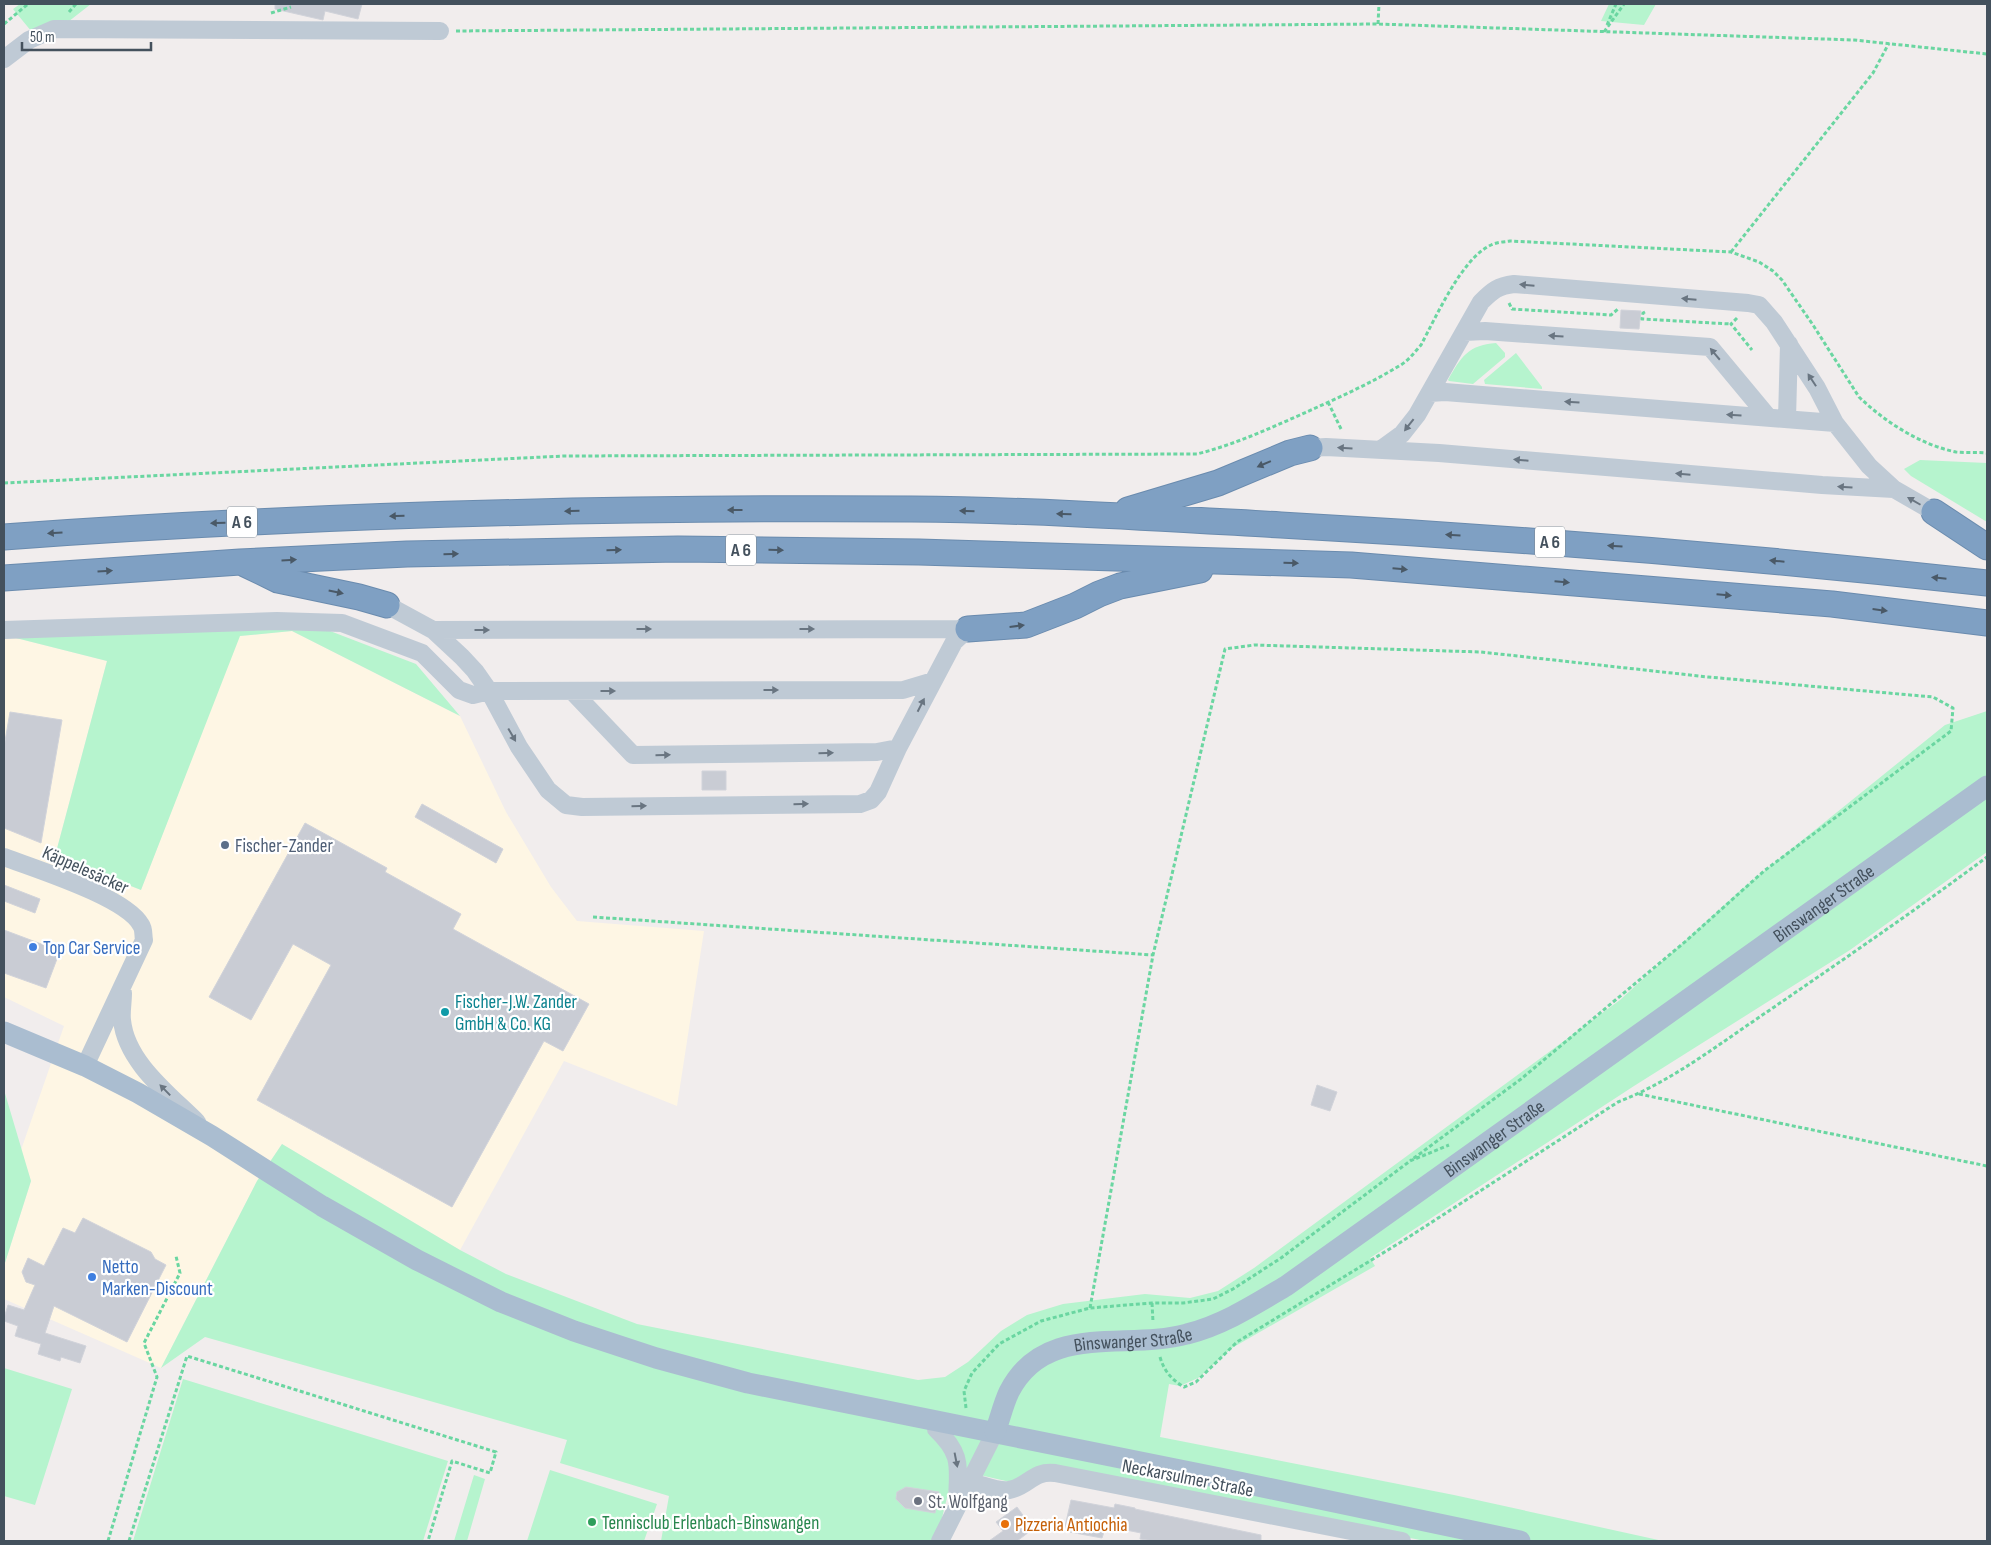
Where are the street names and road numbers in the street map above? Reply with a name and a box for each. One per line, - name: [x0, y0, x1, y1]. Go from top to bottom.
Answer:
- road number: A 6: [227, 507, 257, 538]
- road number: A 6: [1535, 526, 1565, 558]
- road number: A 6: [726, 534, 756, 566]
- street label: Käppelesäcker: [39, 841, 133, 900]
- street label: Binswanger Straße: [1769, 860, 1879, 948]
- street label: Binswanger Straße: [1440, 1095, 1549, 1183]
- street label: Binswanger Straße: [1072, 1323, 1195, 1358]
- street label: Neckarsulmer Straße: [1120, 1454, 1255, 1502]

